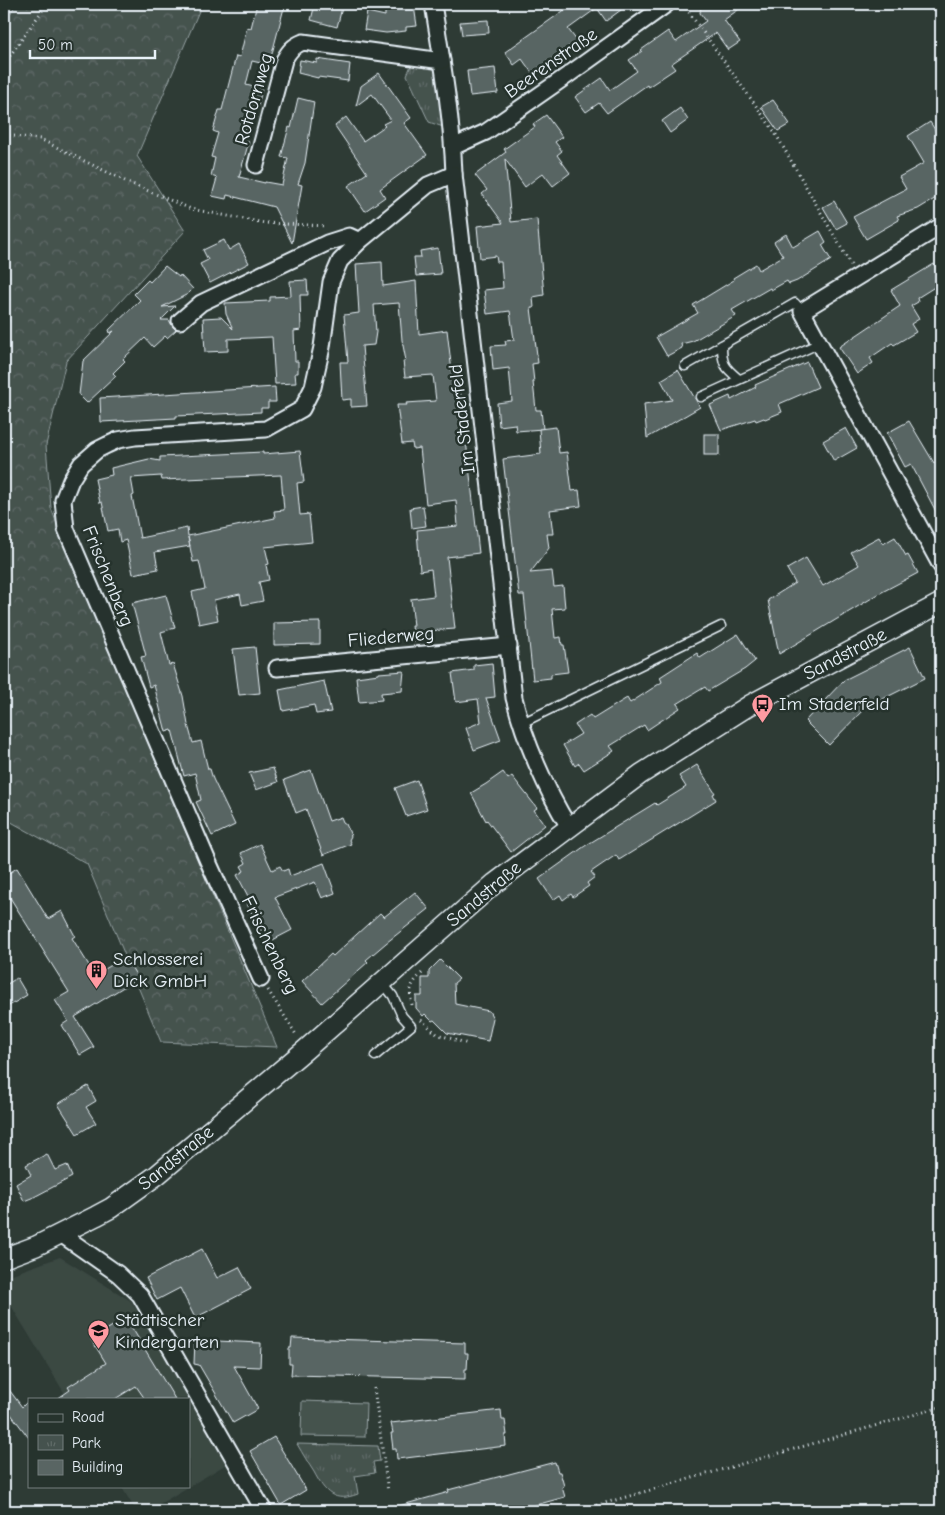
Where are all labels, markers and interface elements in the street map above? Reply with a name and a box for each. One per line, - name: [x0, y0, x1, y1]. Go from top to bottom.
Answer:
- street label: Beerenstraße: [501, 23, 601, 103]
- scale bar: [30, 28, 155, 60]
- text: 50 m: [38, 36, 73, 54]
- street label: Rotdornweg: [230, 50, 278, 148]
- street label: Im Staderfeld: [444, 363, 480, 475]
- street label: Frischenberg: [78, 522, 138, 630]
- street label: Fliederweg: [347, 622, 435, 652]
- street label: Sandstraße: [800, 623, 890, 685]
- bus stop icon: Im Staderfeld: [751, 692, 775, 723]
- place label: Im Staderfeld: [779, 693, 890, 715]
- street label: Sandstraße: [442, 856, 526, 932]
- street label: Frischenberg: [237, 892, 303, 998]
- place label: Schlosserei Dick GmbH: [113, 948, 207, 992]
- building icon: Schlosserei Dick GmbH: [85, 958, 109, 989]
- street label: Sandstraße: [134, 1121, 218, 1195]
- place label: Städtischer Kindergarten: [115, 1309, 219, 1353]
- school or university icon: Städtischer Kindergarten: [87, 1319, 111, 1350]
- legend: [28, 1398, 190, 1488]
- text: Road: [72, 1408, 104, 1426]
- text: Park: [72, 1434, 101, 1452]
- text: Building: [72, 1458, 123, 1476]

